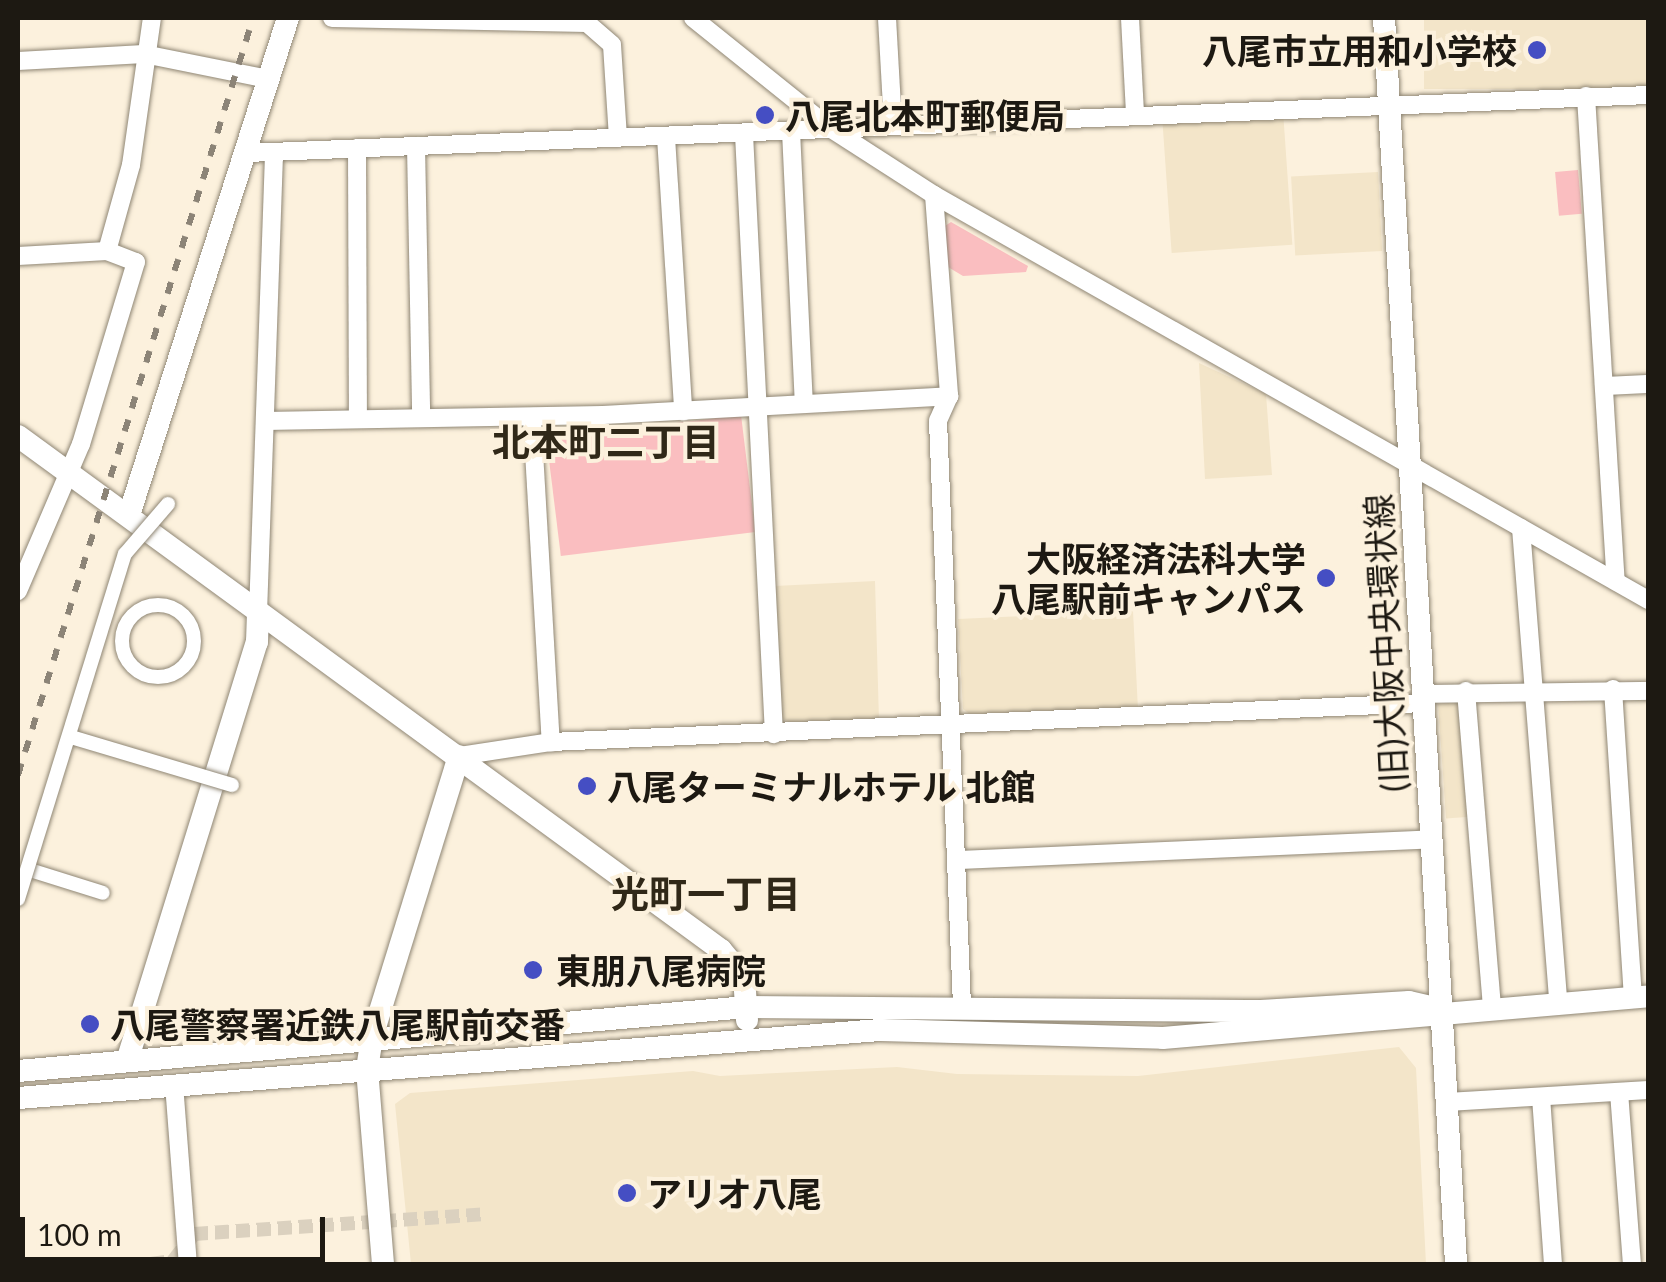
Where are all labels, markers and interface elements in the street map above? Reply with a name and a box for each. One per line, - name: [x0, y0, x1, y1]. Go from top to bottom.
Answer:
- place label: 八尾市立用和小学校: [1202, 29, 1517, 71]
- marker: 八尾市立用和小学校: [1526, 39, 1548, 61]
- place label: 八尾北本町郵便局: [785, 94, 1065, 136]
- marker: 八尾北本町郵便局: [754, 104, 776, 126]
- district label: 北本町二丁目: [492, 419, 720, 465]
- street label: (旧)大阪中央環状線: [1356, 493, 1414, 793]
- place label: 大阪経済法科大学 八尾駅前キャンパス: [991, 537, 1306, 619]
- marker: 大阪経済法科大学 八尾駅前キャンパス: [1315, 567, 1337, 589]
- place label: 八尾ターミナルホテル 北館: [607, 765, 1036, 807]
- marker: 八尾ターミナルホテル 北館: [576, 775, 598, 797]
- district label: 光町一丁目: [611, 871, 801, 917]
- place label: 東朋八尾病院: [556, 949, 766, 991]
- marker: 東朋八尾病院: [520, 957, 546, 983]
- place label: 八尾警察署近鉄八尾駅前交番: [110, 1003, 565, 1045]
- marker: 八尾警察署近鉄八尾駅前交番: [79, 1013, 101, 1035]
- place label: アリオ八尾: [647, 1172, 822, 1214]
- marker: アリオ八尾: [616, 1182, 638, 1204]
- scale bar: [25, 1197, 330, 1259]
- text: 100 m: [37, 1216, 122, 1252]

